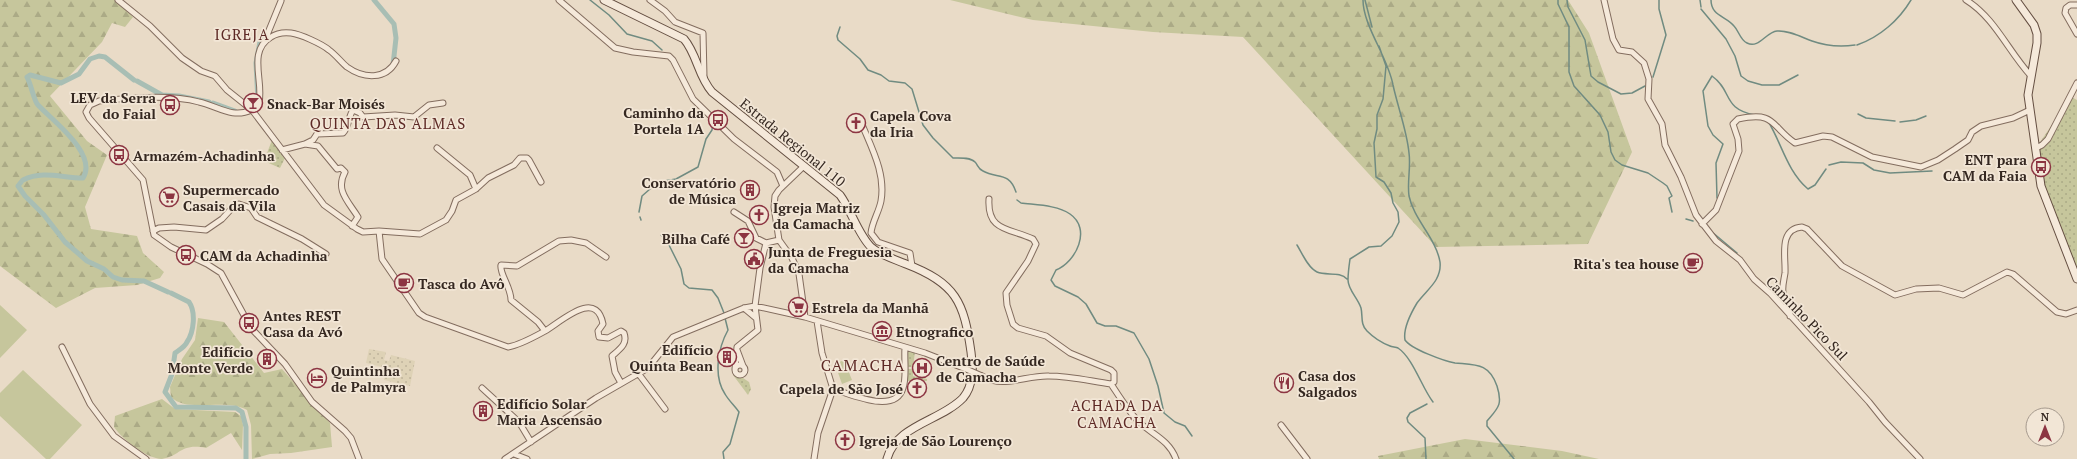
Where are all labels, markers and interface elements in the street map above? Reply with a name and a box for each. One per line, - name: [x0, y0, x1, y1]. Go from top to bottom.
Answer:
- district label: IGREJA: [214, 24, 270, 44]
- place label: LEV da Serra do Faial: [70, 88, 156, 123]
- bar icon: Snack-Bar Moisés: [242, 92, 264, 114]
- bus stop icon: LEV da Serra do Faial: [159, 94, 181, 116]
- place label: Snack-Bar Moisés: [267, 94, 385, 113]
- street label: Estrada Regional 110: [736, 94, 850, 190]
- place label: Caminho da Portela 1A: [623, 103, 705, 138]
- place label: Capela Cova da Iria: [870, 106, 952, 141]
- bus stop icon: Caminho da Portela 1A: [707, 109, 729, 131]
- church icon: Capela Cova da Iria: [845, 112, 867, 134]
- district label: QUINTA DAS ALMAS: [310, 113, 466, 133]
- bus stop icon: Armazém-Achadinha: [108, 144, 130, 166]
- place label: Armazém-Achadinha: [133, 146, 275, 165]
- place label: ENT para CAM da Faia: [1943, 150, 2027, 185]
- bus stop icon: ENT para CAM da Faia: [2030, 156, 2052, 178]
- place label: Conservatório de Música: [642, 173, 736, 208]
- building icon: Conservatório de Música: [739, 179, 761, 201]
- place label: Supermercado Casais da Vila: [183, 180, 279, 215]
- supermarket icon: Supermercado Casais da Vila: [158, 186, 180, 208]
- place label: Igreja Matriz da Camacha: [773, 198, 860, 233]
- church icon: Igreja Matriz da Camacha: [748, 204, 770, 226]
- bar icon: Bilha Café: [733, 227, 755, 249]
- place label: Bilha Café: [662, 229, 730, 248]
- place label: Junta de Freguesia da Camacha: [768, 242, 892, 277]
- bus stop icon: CAM da Achadinha: [175, 244, 197, 266]
- place label: CAM da Achadinha: [200, 246, 328, 265]
- public building icon: Junta de Freguesia da Camacha: [743, 248, 765, 270]
- cafe icon: Rita's tea house: [1682, 252, 1704, 274]
- place label: Rita's tea house: [1573, 254, 1679, 273]
- cafe icon: Tasca do Avô: [393, 272, 415, 294]
- street label: Caminho Pico Sul: [1762, 272, 1852, 364]
- place label: Tasca do Avô: [418, 274, 505, 293]
- supermarket icon: Estrela da Manhã: [787, 296, 809, 318]
- place label: Estrela da Manhã: [812, 298, 929, 317]
- place label: Antes REST Casa da Avó: [263, 306, 342, 341]
- bus stop icon: Antes REST Casa da Avó: [238, 312, 260, 334]
- museum icon: Etnografico: [871, 320, 893, 342]
- place label: Etnografico: [896, 322, 973, 341]
- place label: Edifício Quinta Bean: [629, 340, 713, 375]
- place label: Edifício Monte Verde: [168, 342, 253, 377]
- building icon: Edifício Quinta Bean: [716, 346, 738, 368]
- building icon: Edifício Monte Verde: [256, 348, 278, 370]
- place label: Centro de Saúde de Camacha: [936, 351, 1045, 386]
- district label: CAMACHA: [821, 354, 905, 376]
- hospital icon: Centro de Saúde de Camacha: [911, 357, 933, 379]
- place label: Quintinha de Palmyra: [331, 361, 406, 396]
- place label: Casa dos Salgados: [1298, 366, 1357, 401]
- hotel icon: Quintinha de Palmyra: [306, 367, 328, 389]
- restaurant icon: Casa dos Salgados: [1273, 372, 1295, 394]
- church icon: Capela de São José: [906, 377, 928, 399]
- place label: Capela de São José: [779, 379, 903, 398]
- place label: Edifício Solar Maria Ascensão: [497, 394, 602, 429]
- district label: ACHADA DA CAMACHA: [1071, 395, 1163, 432]
- building icon: Edifício Solar Maria Ascensão: [472, 400, 494, 422]
- north arrow: [2025, 407, 2065, 447]
- text: N: [2041, 410, 2050, 424]
- church icon: Igreja de São Lourenço: [834, 429, 856, 451]
- place label: Igreja de São Lourenço: [859, 431, 1012, 450]

